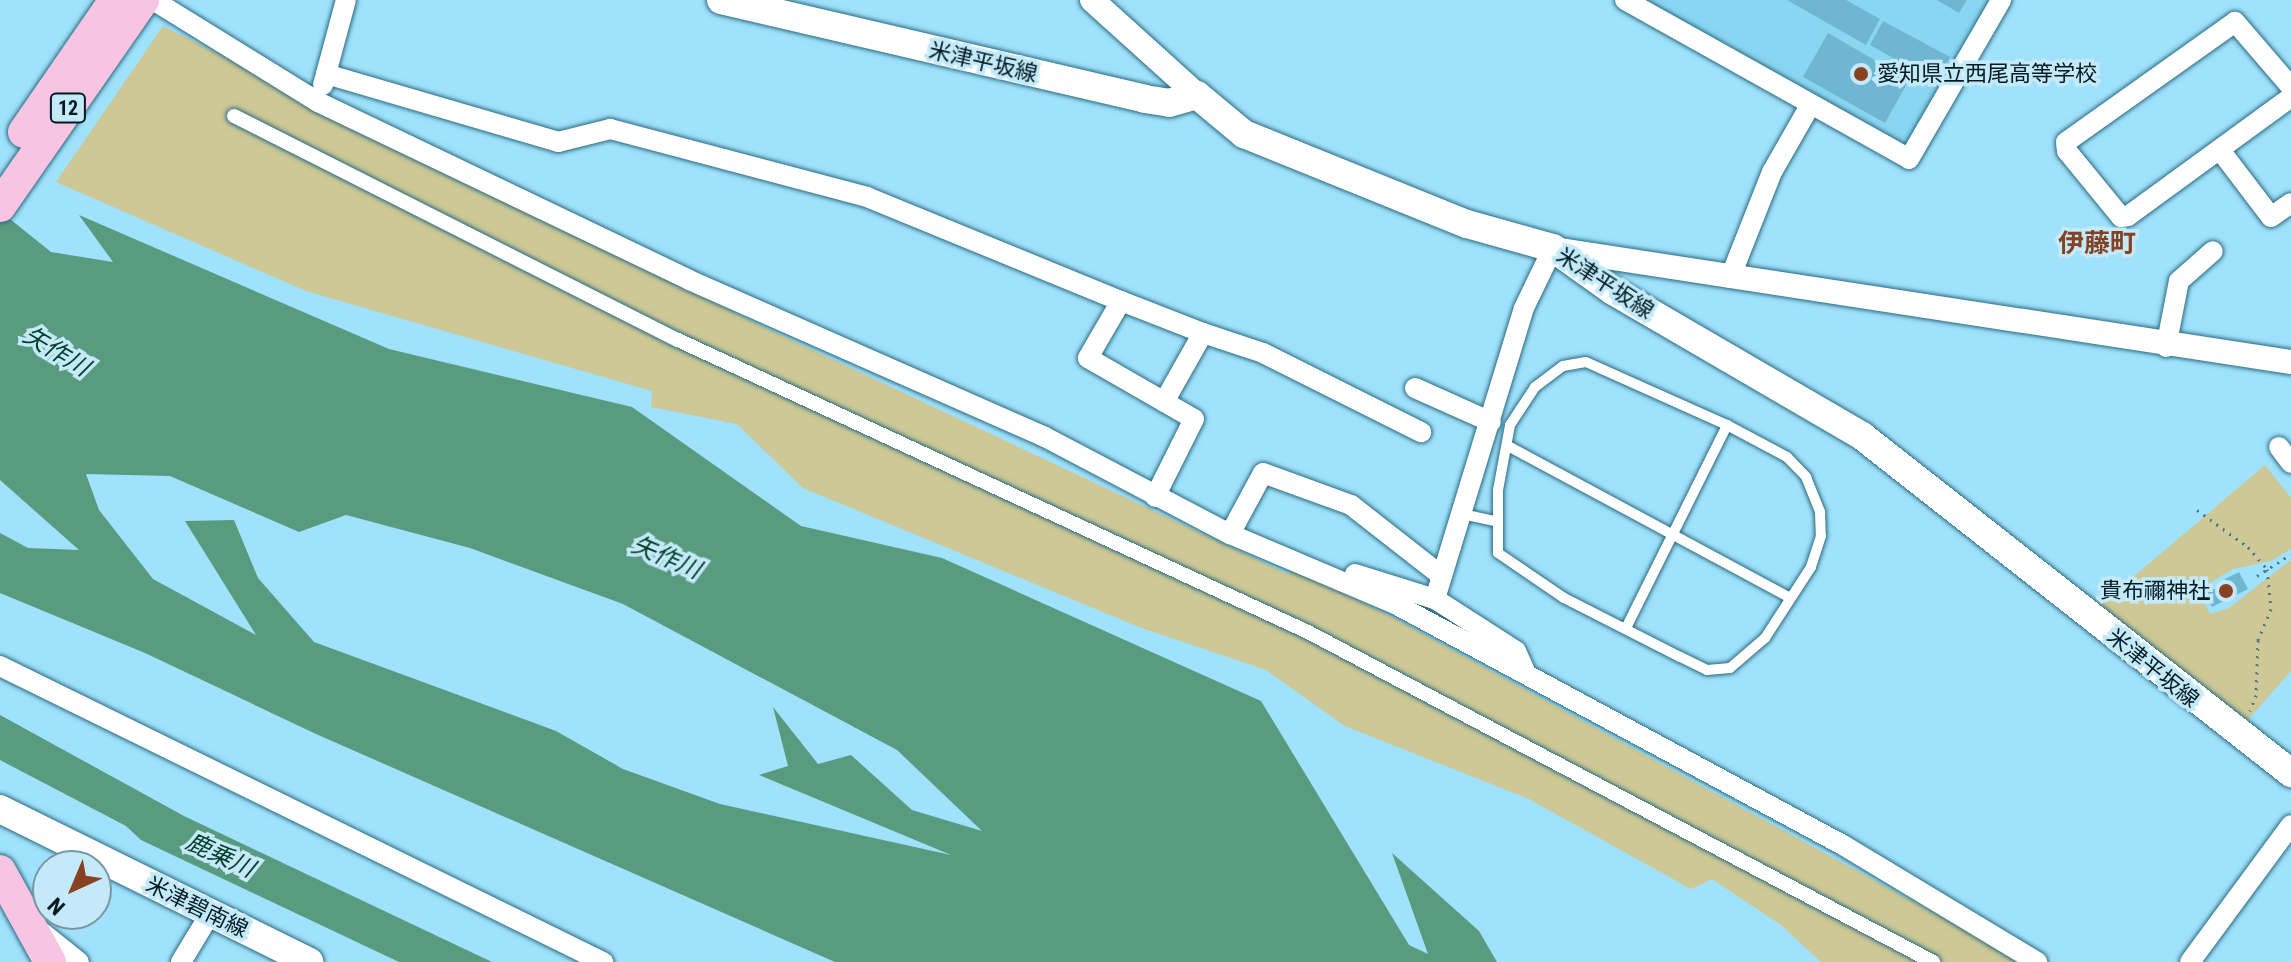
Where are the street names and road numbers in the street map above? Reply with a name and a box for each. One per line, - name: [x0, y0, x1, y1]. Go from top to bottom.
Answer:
- street label: 米津平坂線: [926, 37, 1040, 87]
- road number: 12: [48, 92, 88, 124]
- street label: 米津平坂線: [1552, 242, 1658, 324]
- street label: 米津平坂線: [2102, 623, 2204, 713]
- street label: 米津碧南線: [142, 871, 252, 943]

